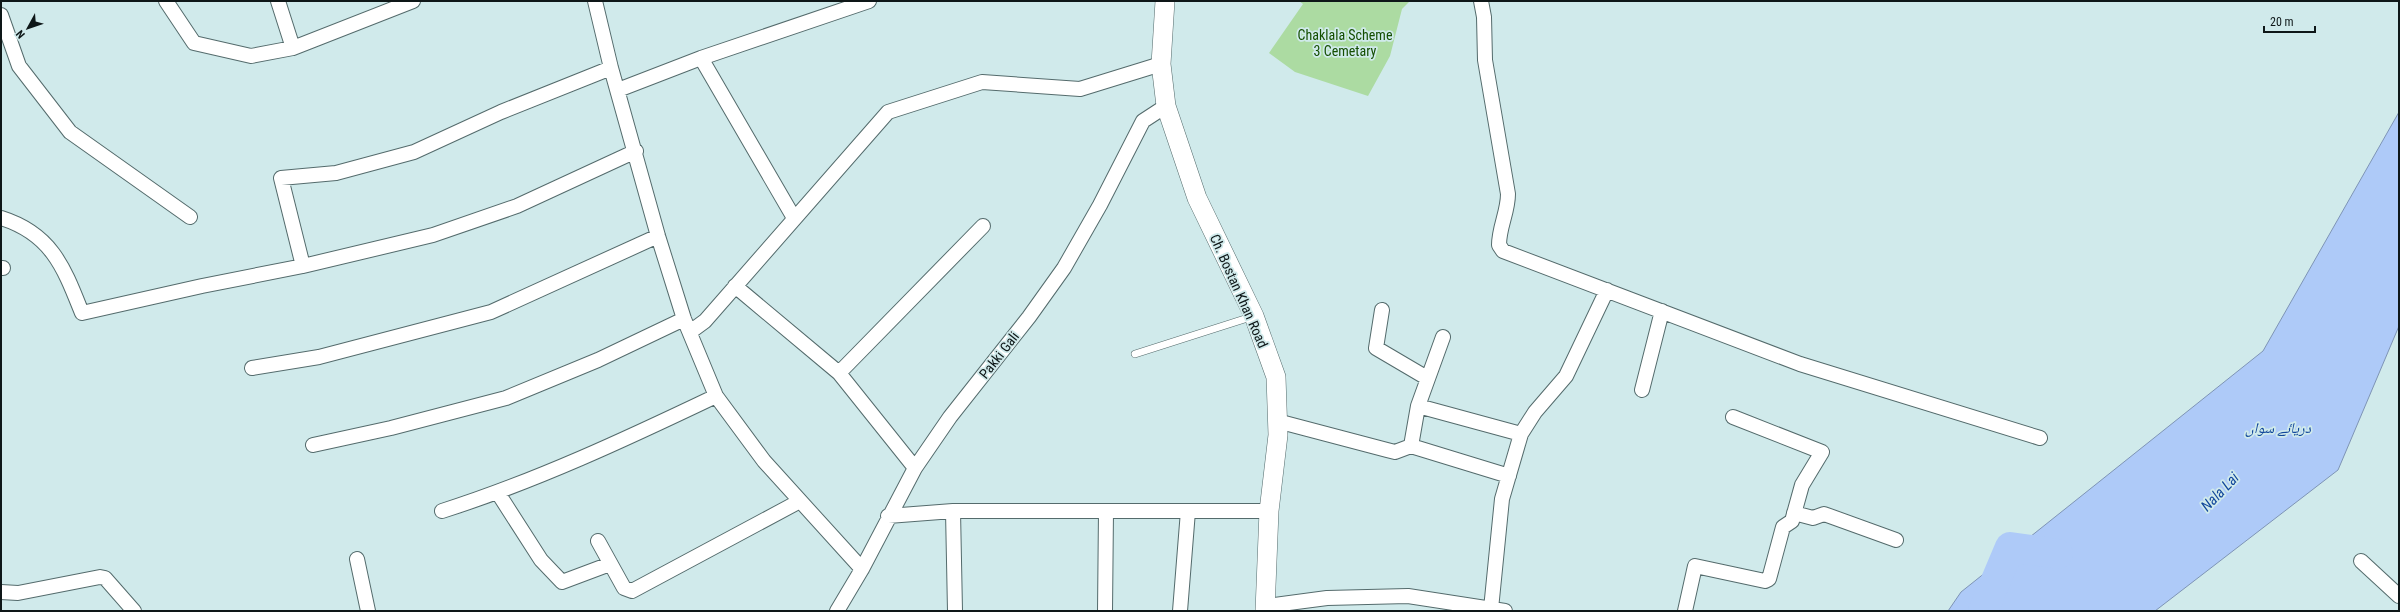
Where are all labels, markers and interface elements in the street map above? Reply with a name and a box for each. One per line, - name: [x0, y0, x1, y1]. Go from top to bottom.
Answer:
- north arrow: [8, 8, 48, 48]
- scale bar: [2264, 8, 2315, 34]
- text: 20 m: [2270, 15, 2294, 29]
- text: N: [13, 27, 28, 41]
- park label: Chaklala Scheme 3 Cemetary: [1298, 27, 1393, 59]
- street label: Ch. Bostan Khan Road: [1207, 232, 1271, 350]
- street label: Pakki Gali: [976, 328, 1022, 382]
- water label: دریائے سواں: [2245, 419, 2312, 437]
- water label: Nala Lai: [2197, 468, 2243, 515]

